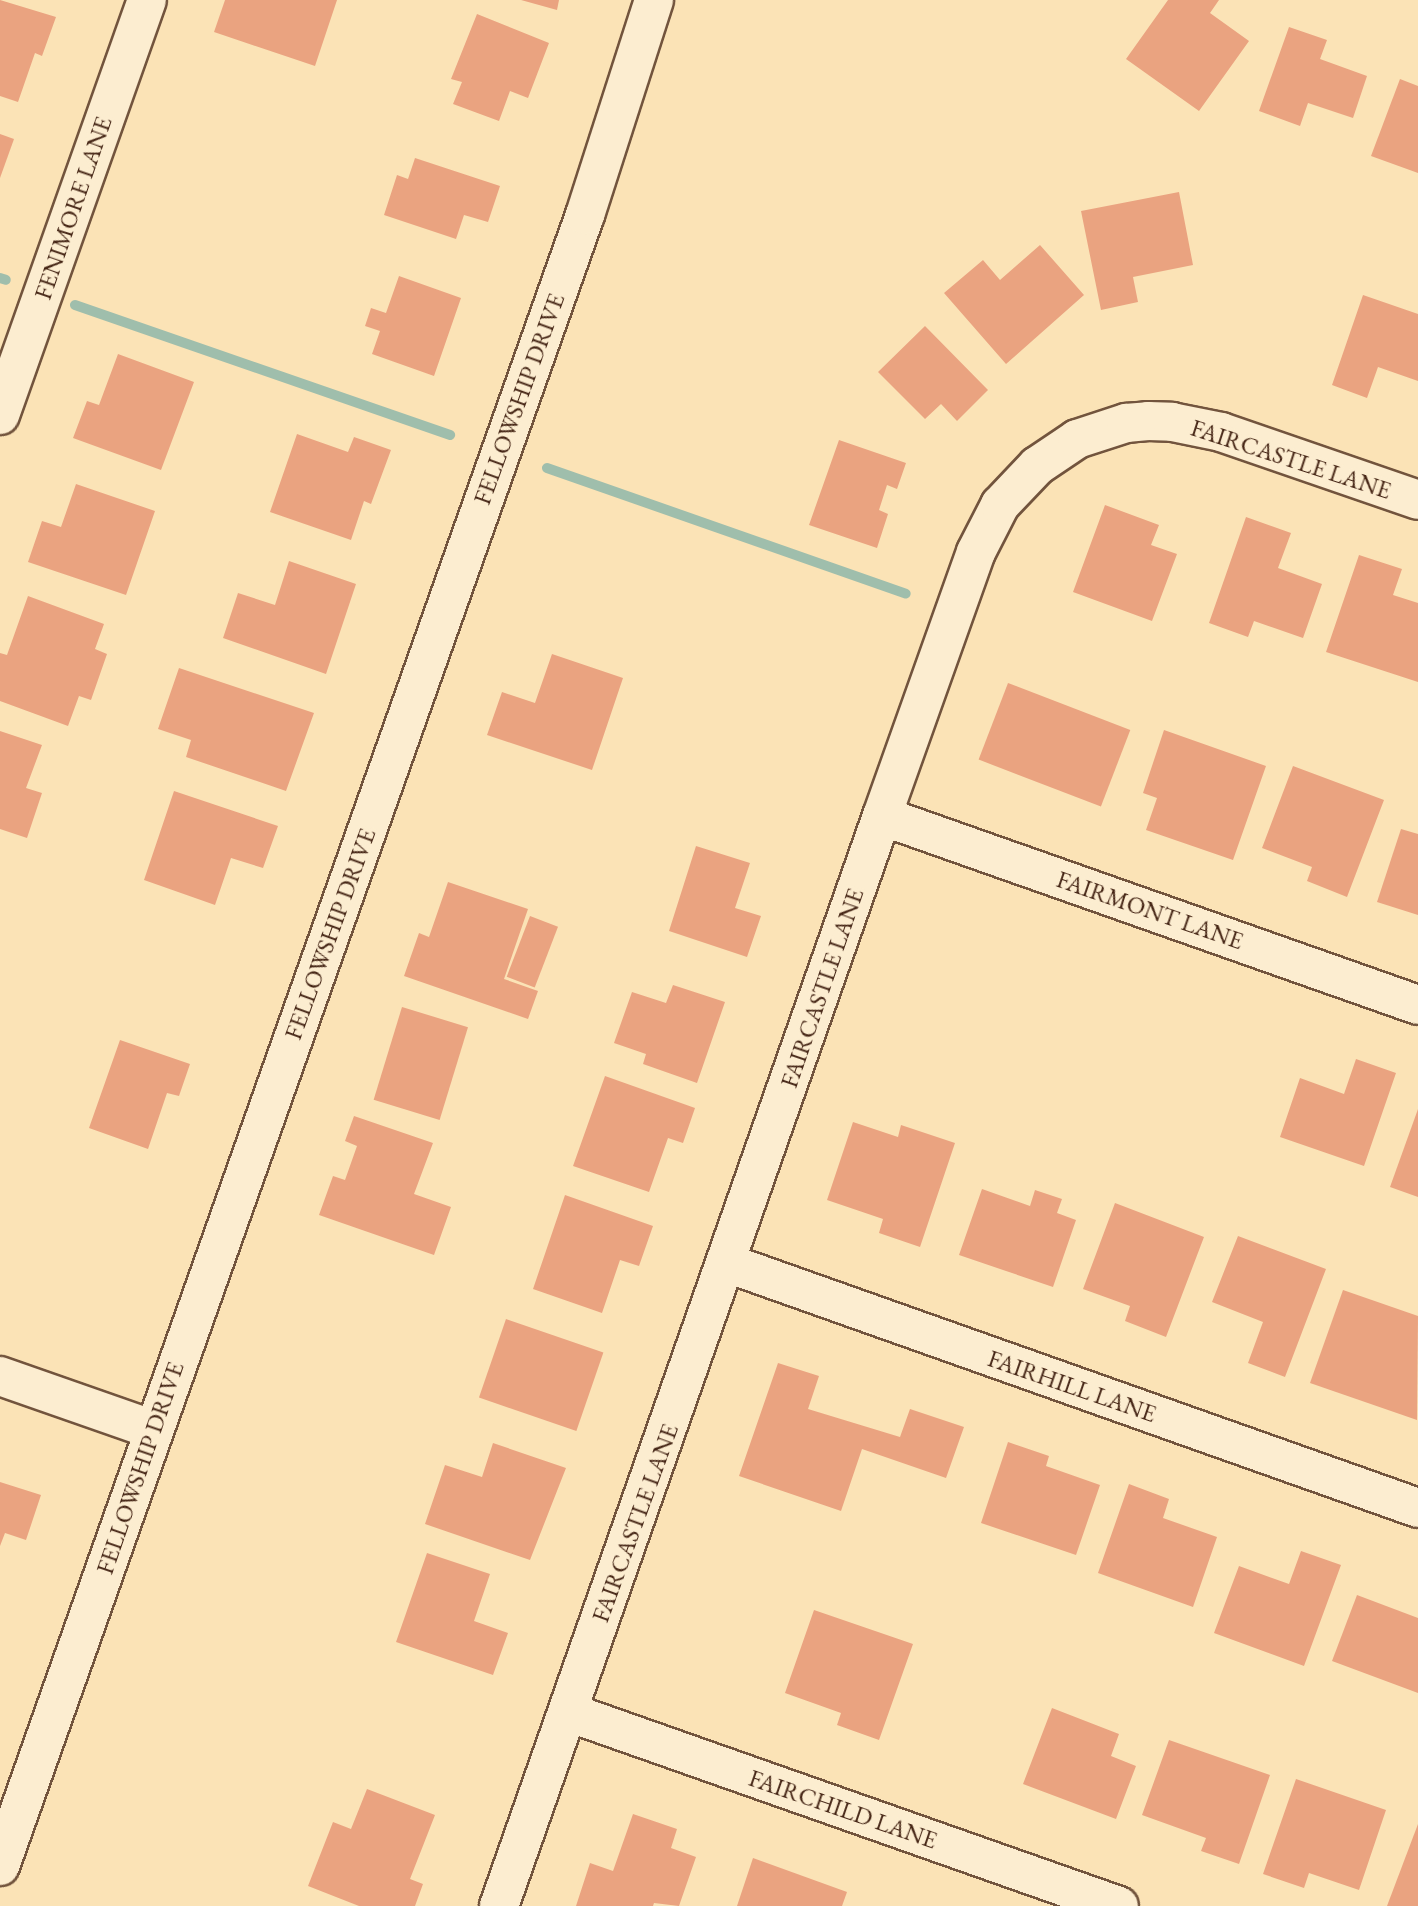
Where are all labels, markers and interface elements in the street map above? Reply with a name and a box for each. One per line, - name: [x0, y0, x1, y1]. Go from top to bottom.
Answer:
- street label: FENIMORE LANE: [28, 113, 118, 303]
- street label: FELLOWSHIP DRIVE: [467, 290, 571, 508]
- street label: FAIRCASTLE LANE: [1187, 413, 1395, 505]
- street label: FELLOWSHIP DRIVE: [278, 825, 382, 1043]
- street label: FAIRMONT LANE: [1053, 865, 1247, 955]
- street label: FAIRCASTLE LANE: [774, 885, 870, 1091]
- street label: FAIRHILL LANE: [984, 1344, 1160, 1428]
- street label: FELLOWSHIP DRIVE: [90, 1358, 190, 1578]
- street label: FAIRCASTLE LANE: [586, 1420, 684, 1626]
- street label: FAIRCHILD LANE: [745, 1763, 941, 1855]

